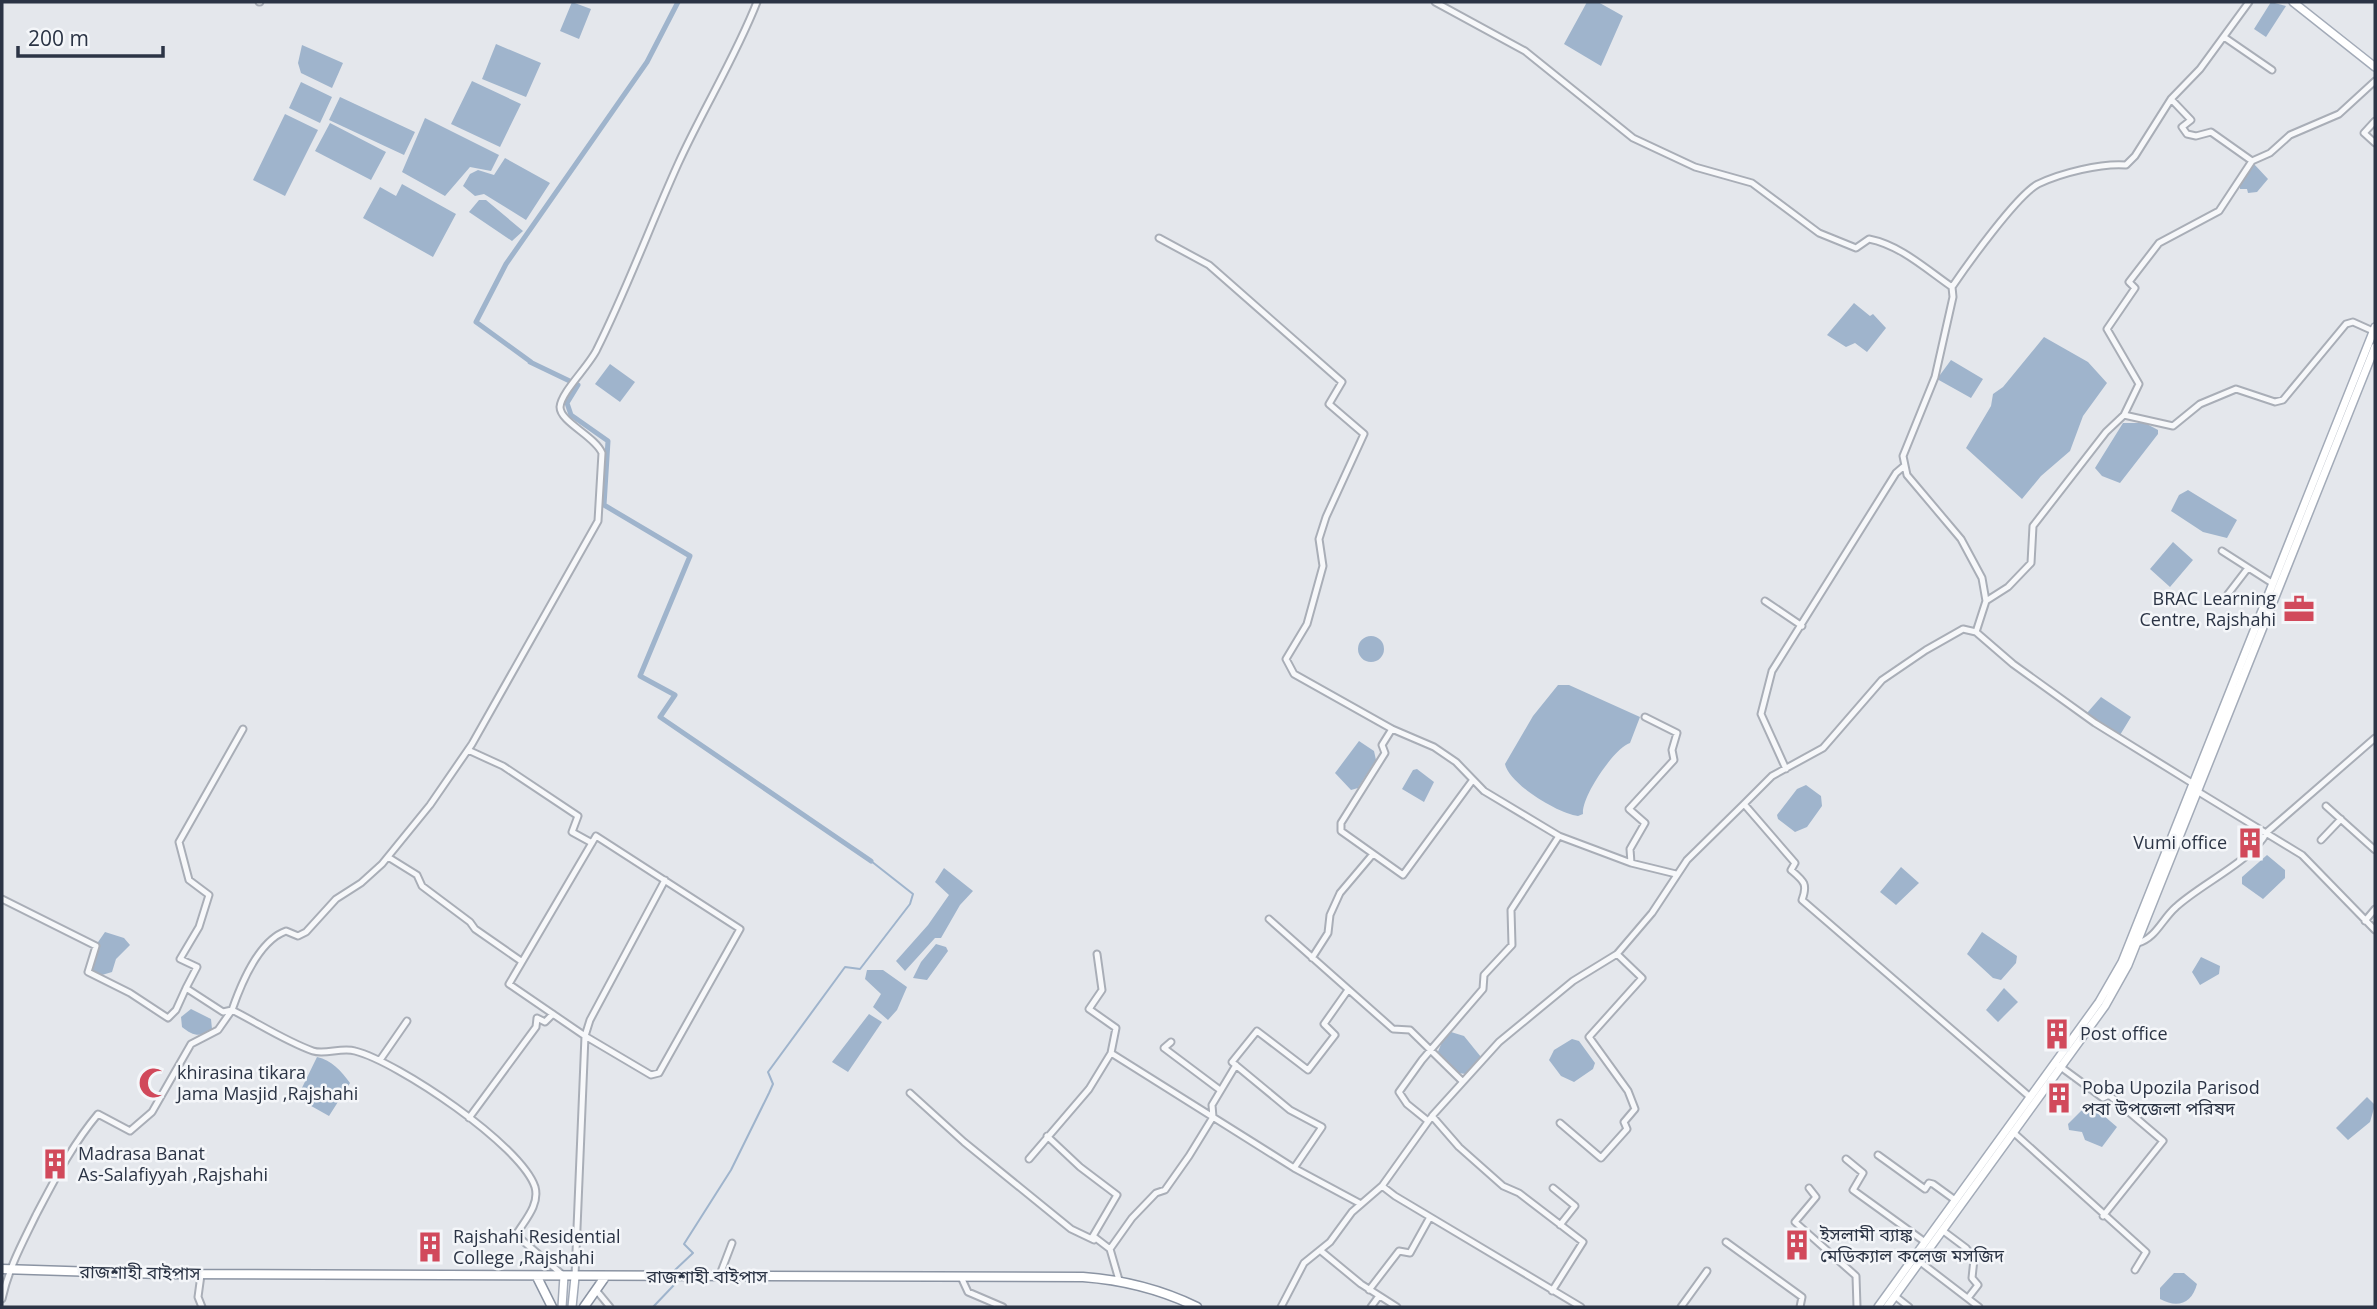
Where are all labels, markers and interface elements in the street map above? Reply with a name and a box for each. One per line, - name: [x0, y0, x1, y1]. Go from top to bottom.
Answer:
- scale bar: [18, 14, 163, 58]
- text: 200 m: [28, 24, 89, 52]
- place label: BRAC Learning Centre, Rajshahi: [2139, 586, 2276, 631]
- office icon: BRAC Learning Centre, Rajshahi: [2282, 592, 2316, 626]
- building icon: Vumi office: [2233, 826, 2267, 860]
- place label: Vumi office: [2133, 830, 2227, 854]
- building icon: Post office: [2040, 1017, 2074, 1051]
- place label: Post office: [2080, 1021, 2168, 1045]
- place label: khirasina tikara Jama Masjid ,Rajshahi: [175, 1060, 358, 1105]
- mosque icon: khirasina tikara Jama Masjid ,Rajshahi: [137, 1066, 171, 1100]
- place label: Poba Upozila Parisod পবা উপজেলা পরিষদ: [2082, 1075, 2260, 1120]
- building icon: Poba Upozila Parisod পবা উপজেলা পরিষদ: [2042, 1081, 2076, 1115]
- place label: Madrasa Banat As-Salafiyyah ,Rajshahi: [78, 1141, 268, 1186]
- building icon: Madrasa Banat As-Salafiyyah ,Rajshahi: [38, 1147, 72, 1181]
- place label: ইসলামী ব্যাঙ্ক মেডিক্যাল কলেজ মসজিদ: [1819, 1222, 2005, 1267]
- place label: Rajshahi Residential College ,Rajshahi: [453, 1224, 621, 1269]
- building icon: ইসলামী ব্যাঙ্ক মেডিক্যাল কলেজ মসজিদ: [1780, 1228, 1814, 1262]
- building icon: Rajshahi Residential College ,Rajshahi: [413, 1230, 447, 1264]
- street label: রাজশাহী বাইপাস: [78, 1259, 202, 1285]
- street label: রাজশাহী বাইপাস: [645, 1264, 768, 1288]

